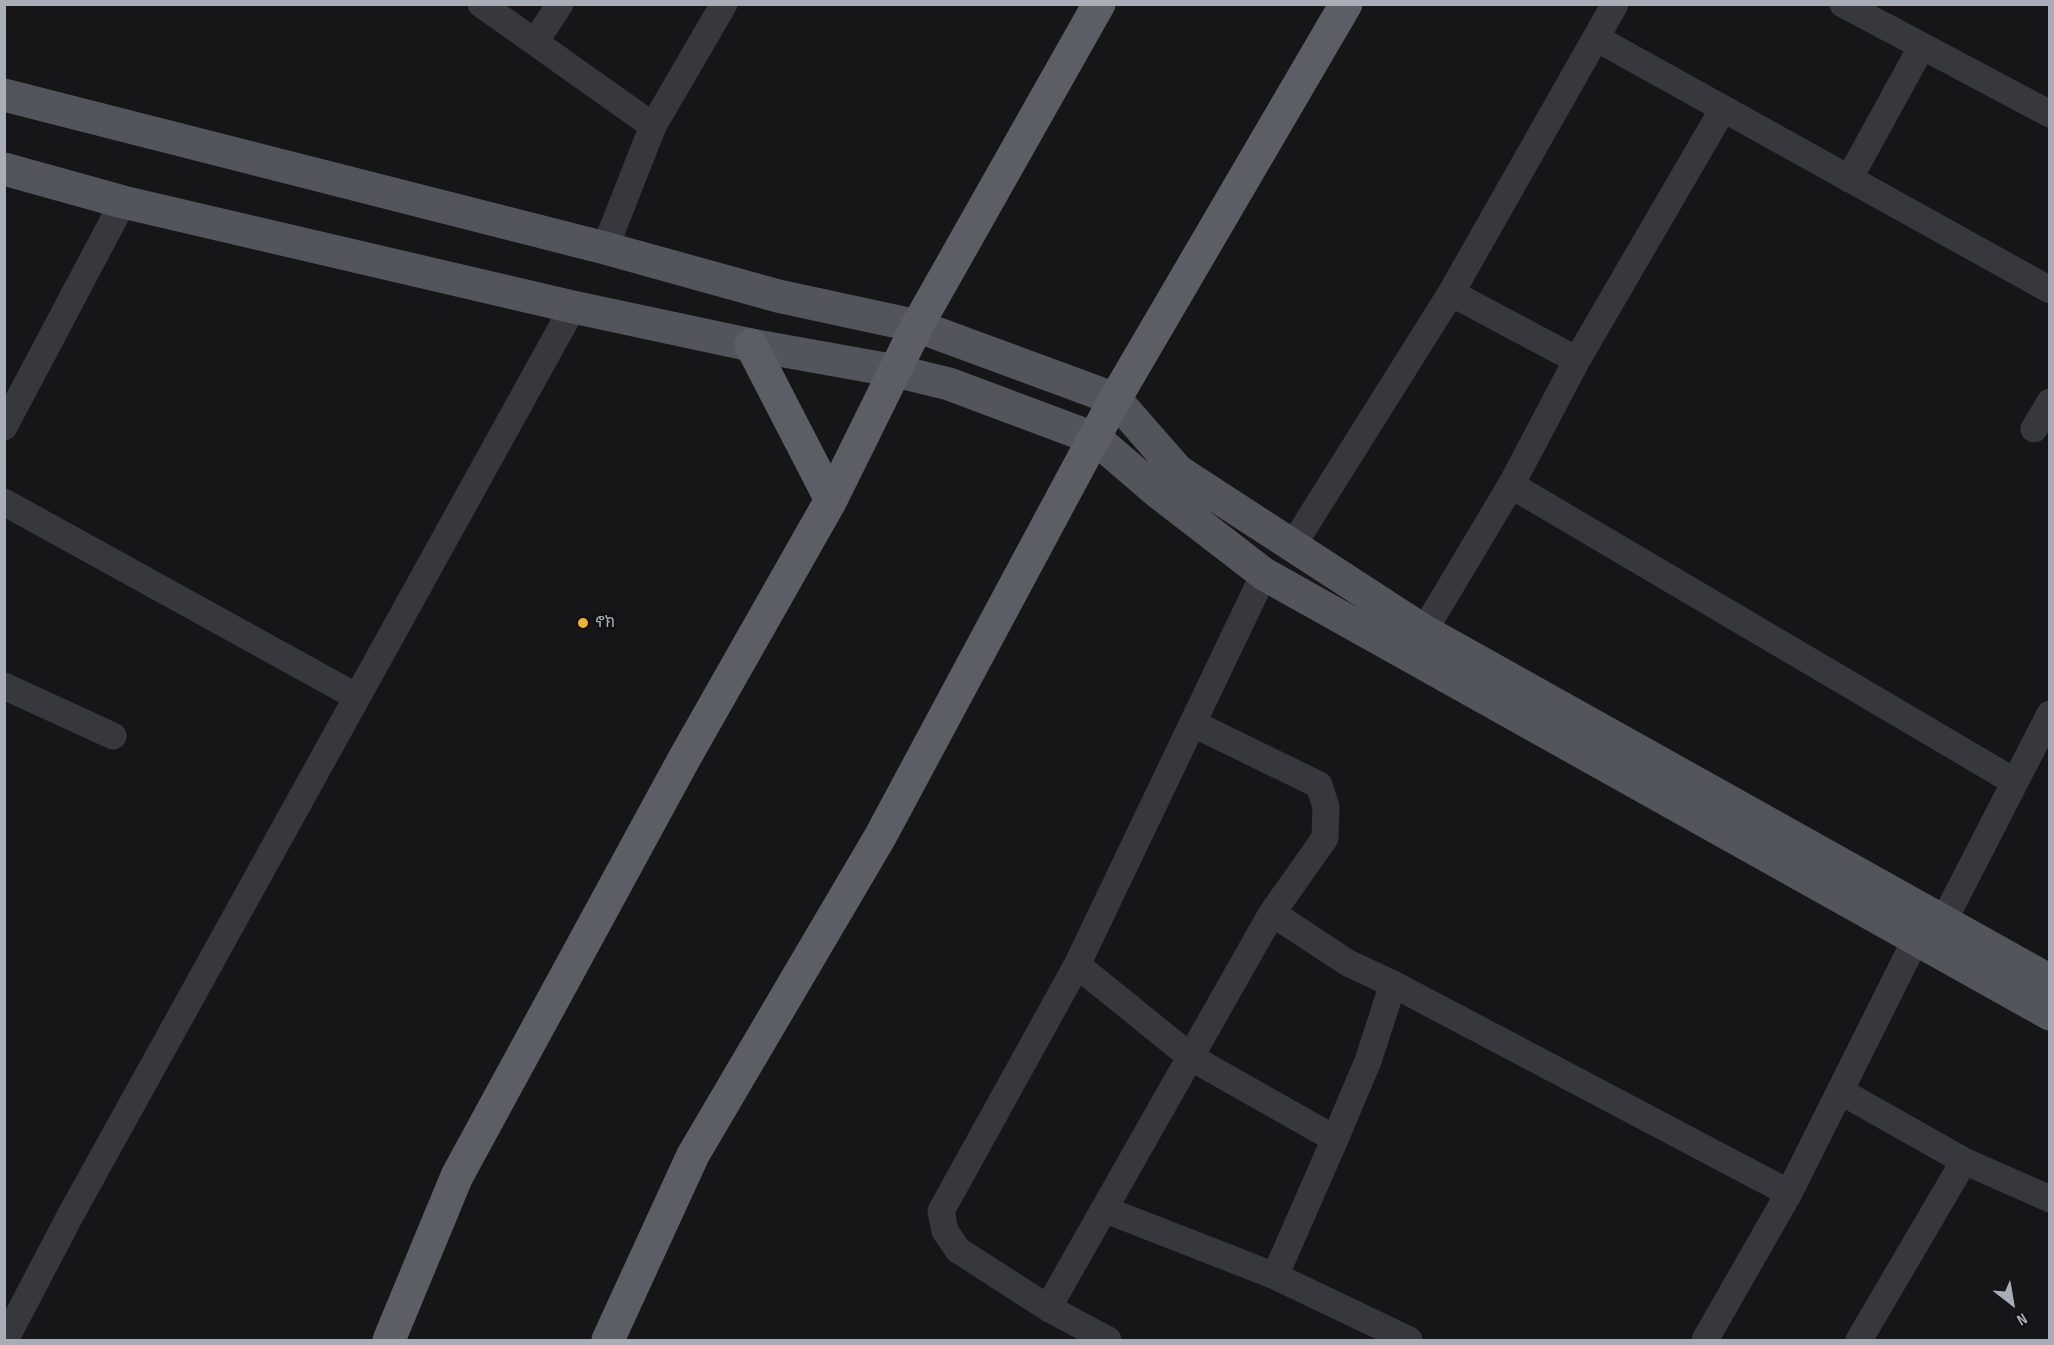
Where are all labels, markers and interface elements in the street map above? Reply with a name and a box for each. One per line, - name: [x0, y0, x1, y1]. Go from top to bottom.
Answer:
- place label: ኖክ: [595, 613, 615, 633]
- marker: ኖክ: [576, 616, 590, 630]
- north arrow: [1982, 1273, 2042, 1333]
- text: N: [2013, 1309, 2030, 1329]

